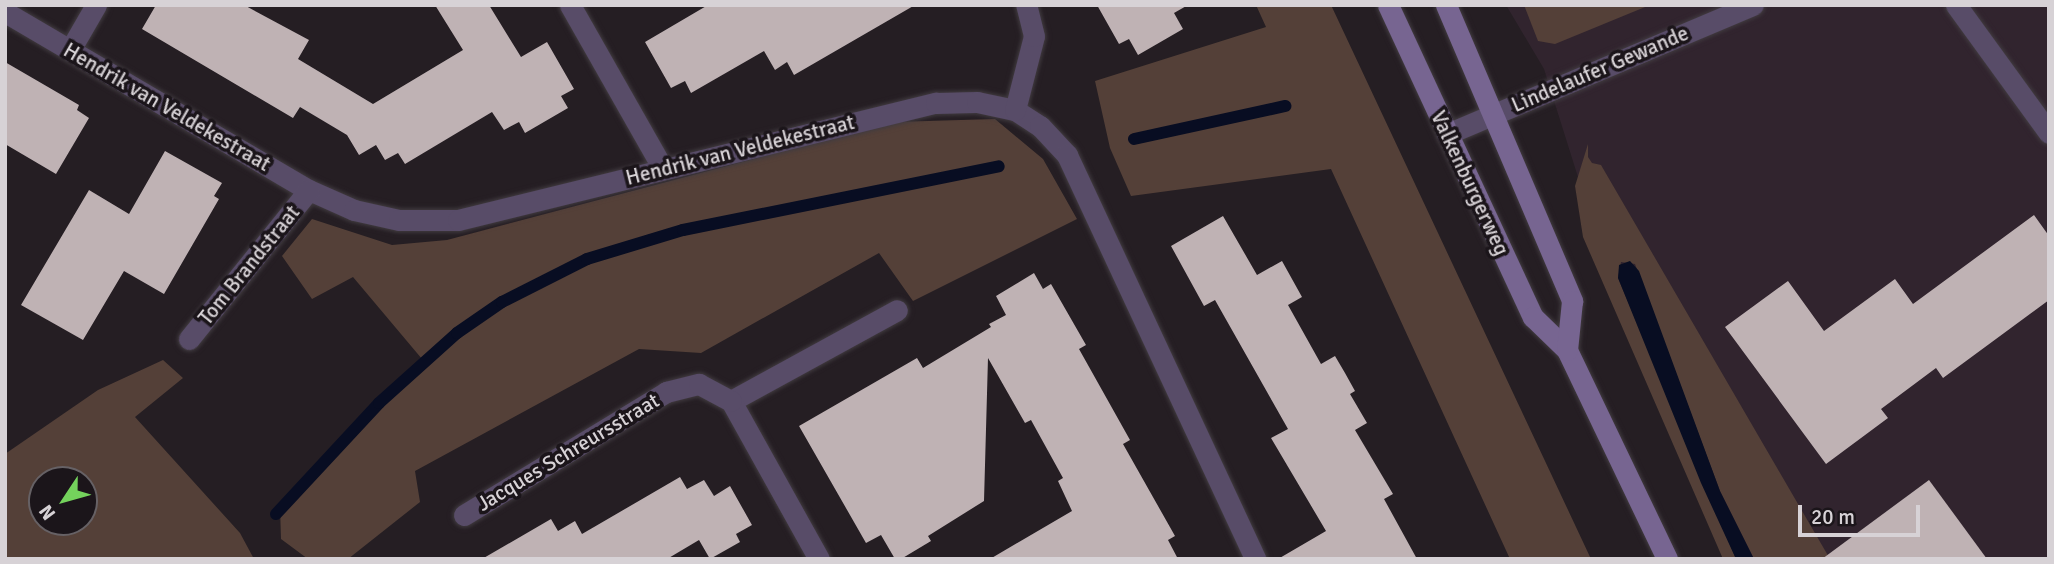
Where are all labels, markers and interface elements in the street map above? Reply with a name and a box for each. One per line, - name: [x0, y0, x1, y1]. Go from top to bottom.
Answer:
- street label: Lindelaufer Gewande: [1508, 20, 1692, 118]
- street label: Hendrik van Veldekestraat: [59, 37, 275, 177]
- street label: Valkenburgerweg: [1426, 107, 1514, 259]
- street label: Hendrik van Veldekestraat: [623, 109, 857, 191]
- street label: Tom Brandstraat: [193, 200, 305, 330]
- street label: Jacques Schreursstraat: [472, 388, 664, 516]
- north arrow: [28, 466, 98, 536]
- scale bar: [1802, 490, 1924, 534]
- text: N: [34, 500, 61, 525]
- text: 20 m: [1811, 504, 1855, 530]

